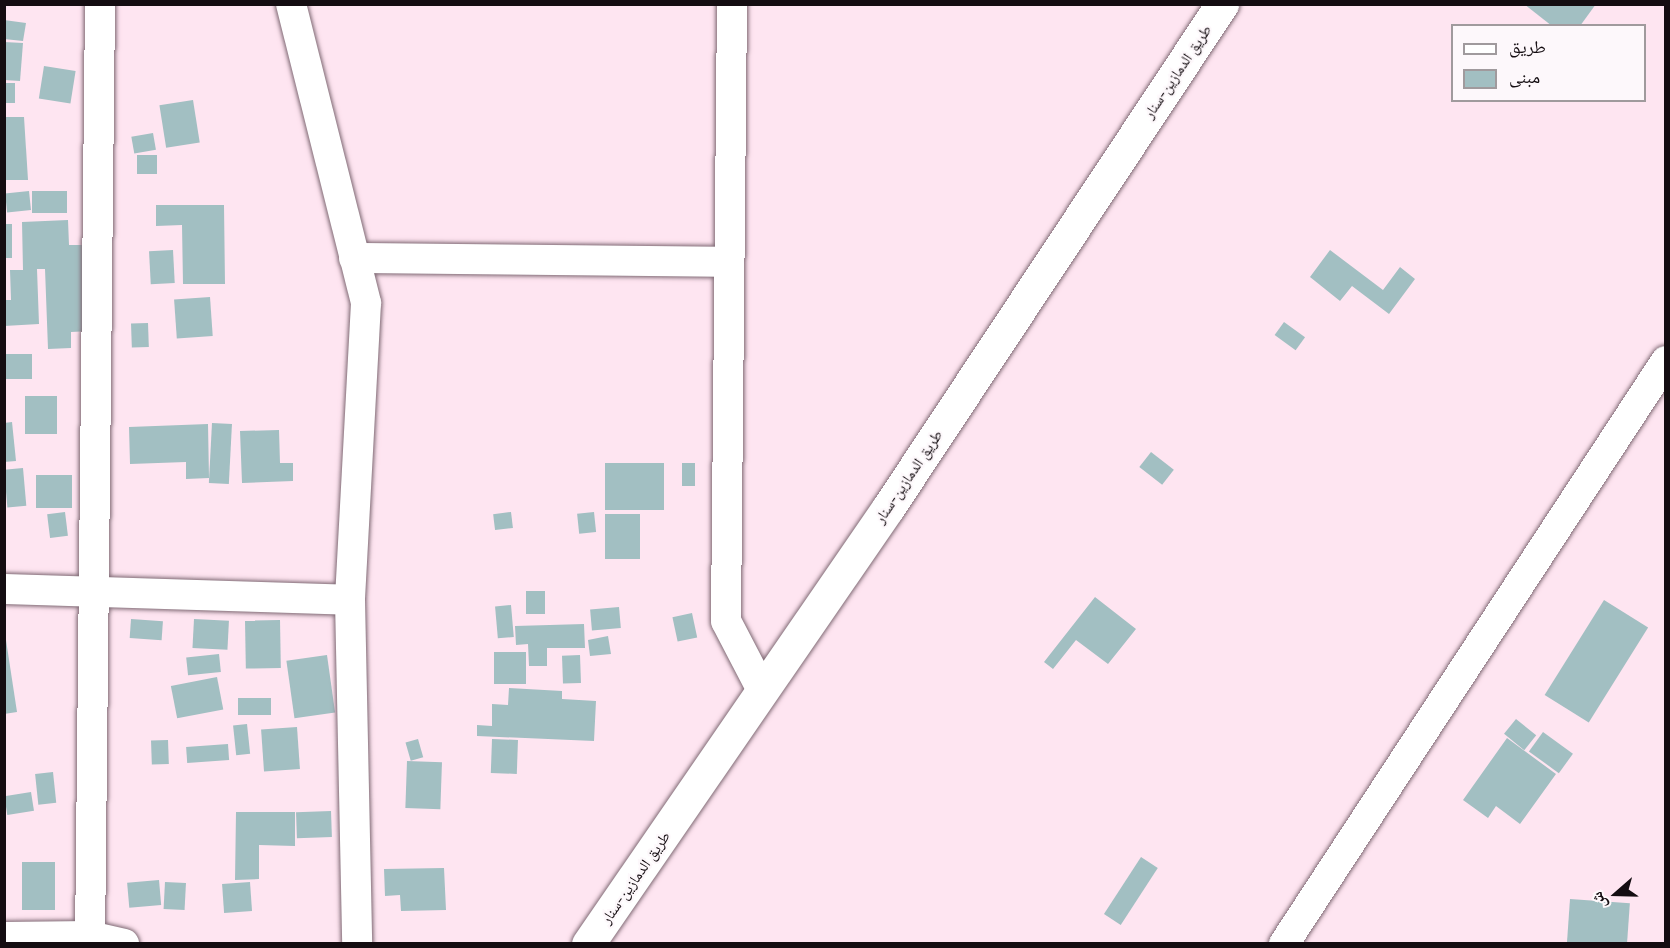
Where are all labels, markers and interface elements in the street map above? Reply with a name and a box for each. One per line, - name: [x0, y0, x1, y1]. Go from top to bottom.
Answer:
- street label: طريق الدمازين-سنار: [1140, 22, 1216, 122]
- legend: [1451, 24, 1646, 102]
- text: طريق: [1509, 36, 1546, 58]
- text: مبنى: [1509, 66, 1540, 88]
- street label: طريق الدمازين-سنار: [871, 427, 947, 527]
- street label: طريق الدمازين-سنار: [597, 828, 675, 928]
- north arrow: [1586, 864, 1646, 924]
- text: ش: [1587, 889, 1610, 912]

